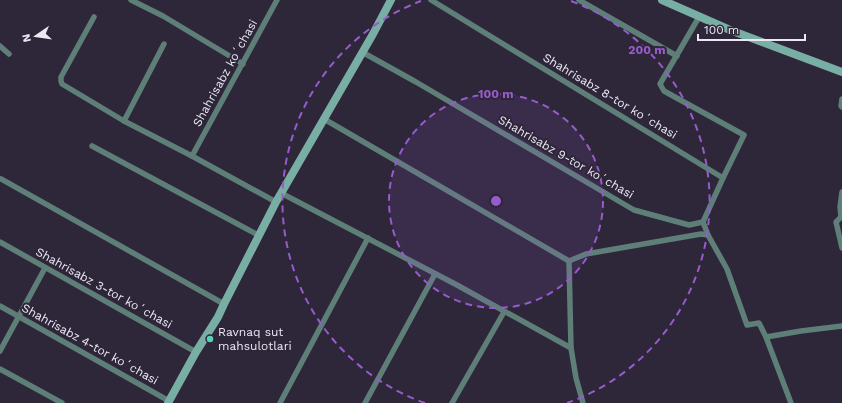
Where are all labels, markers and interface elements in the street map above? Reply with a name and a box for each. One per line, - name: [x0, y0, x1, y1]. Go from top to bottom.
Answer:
- north arrow: [16, 16, 56, 56]
- scale bar: [698, 16, 805, 42]
- street label: Shahrisabz koʻchasi: [190, 17, 260, 129]
- text: 100 m: [704, 23, 739, 37]
- text: N: [19, 33, 34, 44]
- text: 200 m: [628, 43, 666, 57]
- street label: Shahrisabz 8-tor koʻchasi: [540, 50, 680, 142]
- text: 100 m: [478, 87, 514, 101]
- street label: Shahrisabz 9-tor koʻchasi: [496, 112, 636, 202]
- centre of rings: [489, 194, 503, 208]
- street label: Shahrisabz 3-tor koʻchasi: [33, 245, 175, 331]
- street label: Shahrisabz 4-tor koʻchasi: [19, 301, 161, 387]
- place label: Ravnaq sut mahsulotlari: [218, 325, 292, 353]
- marker: Ravnaq sut mahsulotlari: [205, 334, 215, 344]

